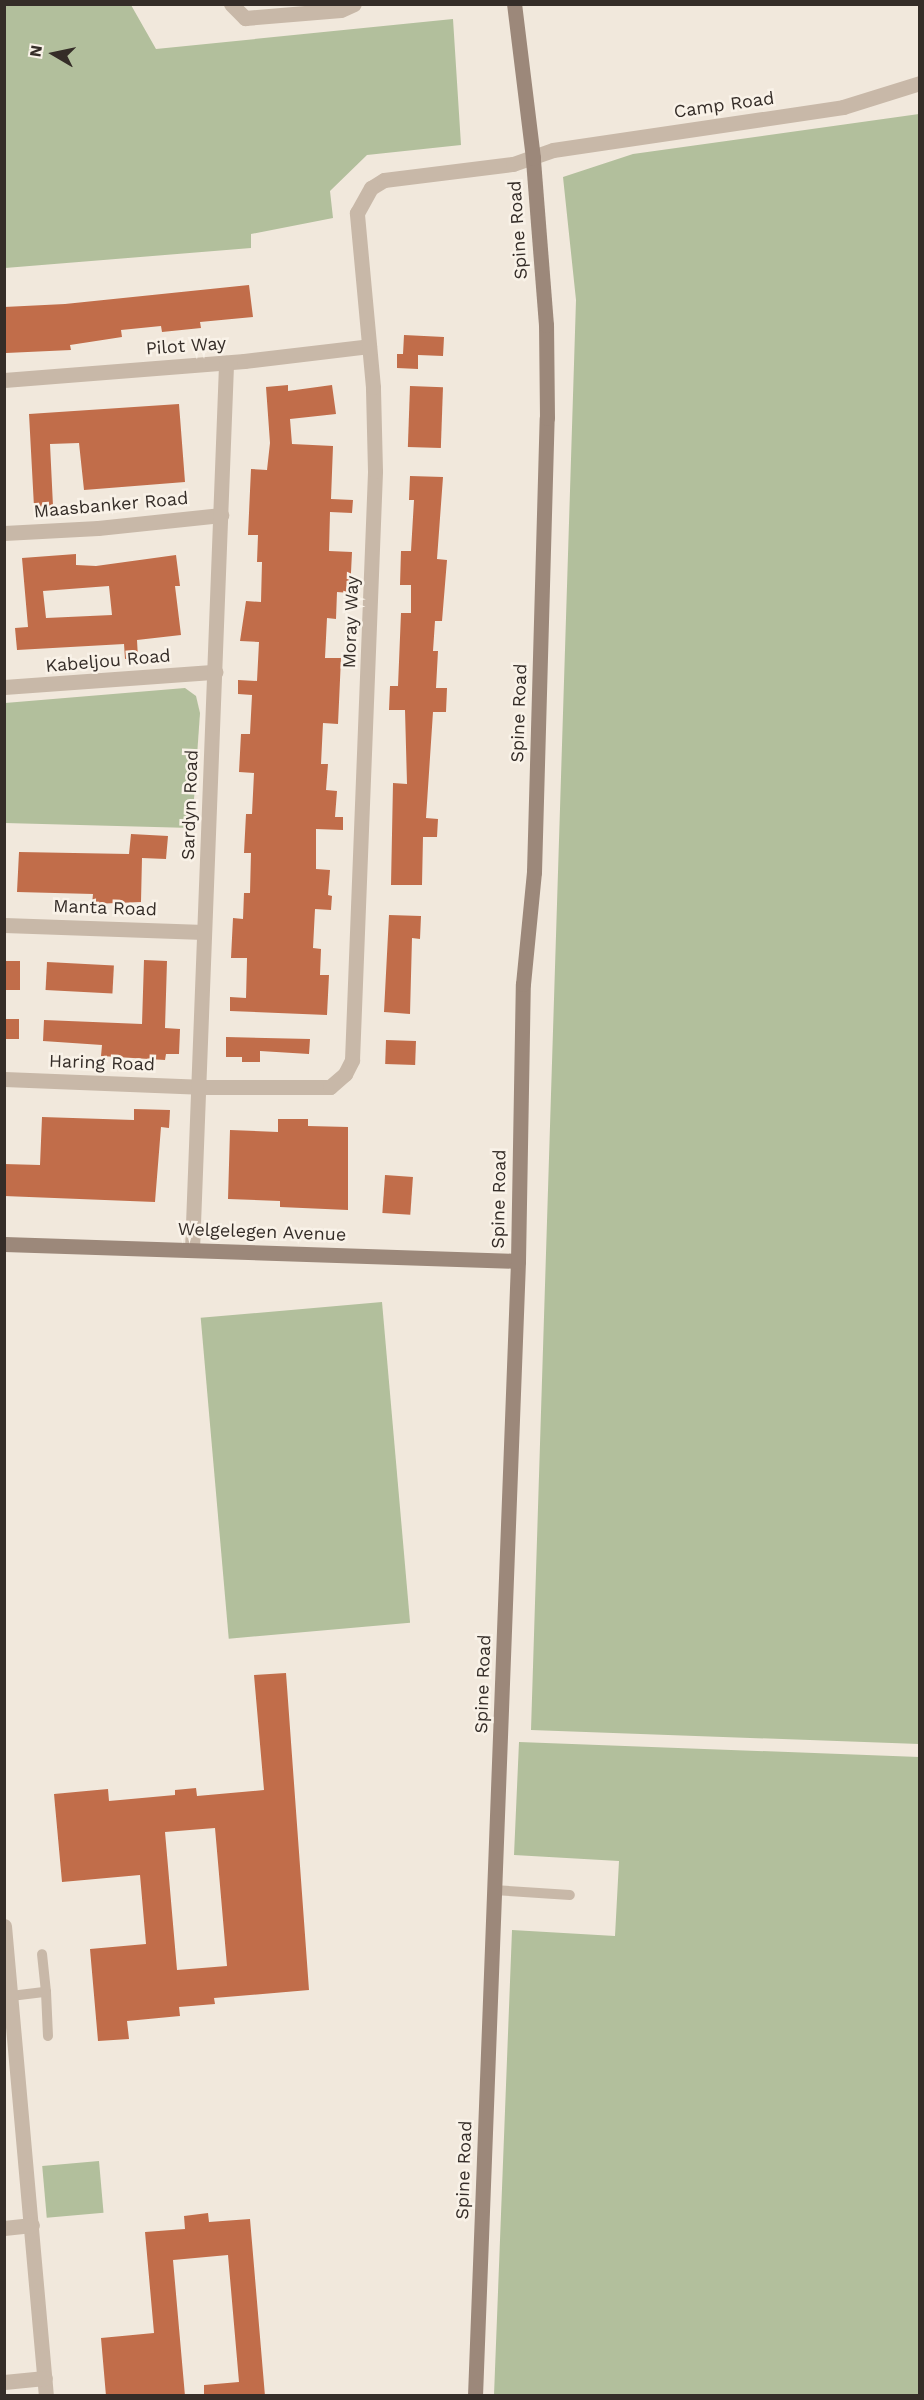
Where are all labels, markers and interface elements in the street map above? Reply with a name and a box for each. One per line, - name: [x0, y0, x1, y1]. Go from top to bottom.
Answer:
- north arrow: [24, 24, 84, 84]
- text: N: [25, 44, 46, 58]
- street label: Camp Road: [672, 87, 776, 123]
- street label: Spine Road: [504, 180, 532, 280]
- street label: Pilot Way: [145, 332, 227, 360]
- street label: Maasbanker Road: [33, 487, 189, 523]
- street label: Moray Way: [339, 575, 363, 669]
- street label: Kabeljou Road: [44, 645, 172, 677]
- street label: Spine Road: [506, 663, 532, 763]
- street label: Sardyn Road: [177, 749, 203, 861]
- street label: Manta Road: [53, 895, 157, 921]
- street label: Haring Road: [49, 1050, 155, 1076]
- street label: Spine Road: [487, 1149, 511, 1249]
- street label: Welgelegen Avenue: [177, 1218, 347, 1246]
- street label: Spine Road: [470, 1634, 496, 1734]
- street label: Spine Road: [451, 2120, 477, 2220]

